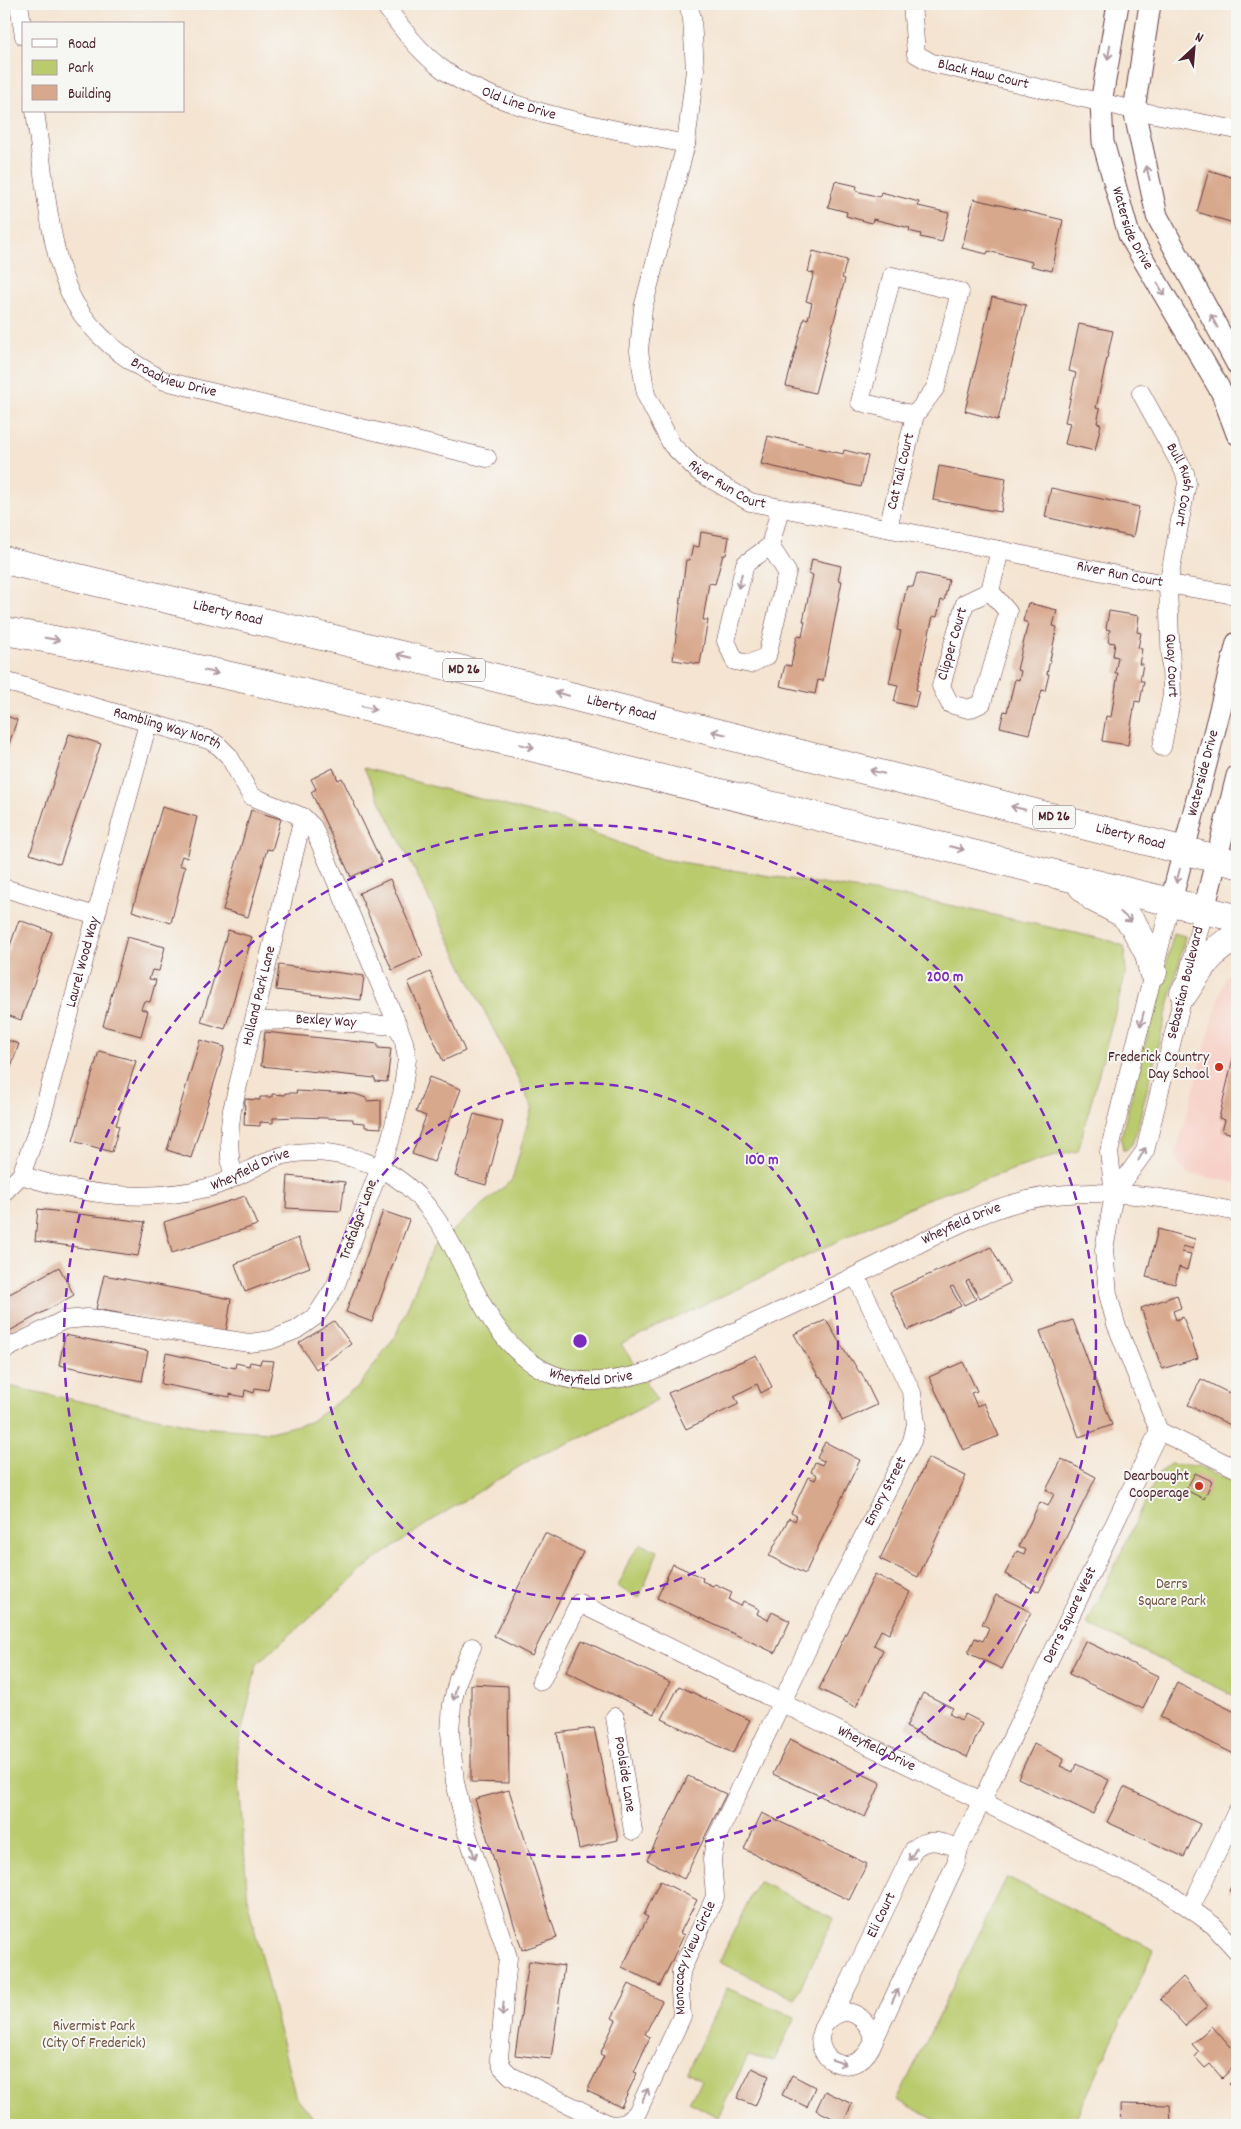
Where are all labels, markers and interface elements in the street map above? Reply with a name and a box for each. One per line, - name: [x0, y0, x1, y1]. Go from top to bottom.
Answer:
- legend: [22, 22, 185, 112]
- north arrow: [1168, 22, 1218, 72]
- text: N: [1191, 28, 1206, 49]
- text: Road: [68, 34, 96, 56]
- one-way arrow: [1104, 43, 1114, 59]
- street label: Black Haw Court: [935, 54, 1031, 96]
- text: Park: [68, 58, 94, 80]
- street label: Old Line Drive: [478, 81, 559, 127]
- text: Building: [68, 84, 111, 106]
- one-way arrow: [1143, 166, 1152, 182]
- street label: Waterside Drive: [1105, 185, 1159, 275]
- one-way arrow: [1156, 281, 1166, 296]
- one-way arrow: [1209, 313, 1219, 328]
- street label: Broadview Drive: [126, 352, 219, 404]
- street label: Cat Tail Court: [882, 431, 921, 512]
- street label: Bull Rush Court: [1160, 439, 1198, 528]
- street label: River Run Court: [682, 455, 768, 516]
- street label: River Run Court: [1074, 556, 1165, 594]
- one-way arrow: [735, 572, 744, 588]
- street label: Liberty Road: [191, 595, 265, 633]
- street label: Clipper Court: [932, 605, 974, 683]
- street label: Quay Court: [1159, 634, 1183, 698]
- one-way arrow: [43, 635, 59, 645]
- one-way arrow: [396, 651, 412, 660]
- road number: MD 26: [443, 658, 485, 682]
- one-way arrow: [203, 668, 219, 677]
- one-way arrow: [554, 689, 570, 698]
- street label: Liberty Road: [584, 689, 658, 728]
- street label: Rambling Way North: [111, 702, 226, 756]
- one-way arrow: [361, 704, 377, 713]
- street label: Waterside Drive: [1182, 727, 1225, 819]
- one-way arrow: [712, 728, 728, 737]
- one-way arrow: [519, 742, 535, 751]
- one-way arrow: [869, 767, 885, 776]
- one-way arrow: [1011, 803, 1027, 812]
- road number: MD 26: [1033, 806, 1075, 829]
- street label: Liberty Road: [1093, 818, 1167, 856]
- one-way arrow: [948, 844, 964, 853]
- one-way arrow: [1172, 867, 1182, 883]
- one-way arrow: [1119, 911, 1132, 923]
- street label: Laurel Wood Way: [61, 914, 107, 1010]
- street label: Sebastian Boulevard: [1162, 924, 1211, 1042]
- street label: Holland Park Lane: [237, 943, 282, 1048]
- text: 200 m: [927, 967, 963, 989]
- street label: Bexley Way: [295, 1009, 358, 1034]
- one-way arrow: [1136, 1011, 1146, 1027]
- place label: Frederick Country Day School: [1108, 1047, 1210, 1086]
- marker: Frederick Country Day School: [1213, 1061, 1225, 1073]
- street label: Wheyfield Drive: [208, 1143, 292, 1197]
- one-way arrow: [1137, 1147, 1147, 1162]
- text: 100 m: [745, 1150, 779, 1172]
- street label: Trafalgar Lane: [334, 1176, 384, 1263]
- street label: Wheyfield Drive: [918, 1197, 1004, 1251]
- centre of rings: [571, 1332, 589, 1350]
- street label: Wheyfield Drive: [545, 1363, 635, 1392]
- street label: Emory Street: [859, 1453, 913, 1530]
- place label: Dearbought Cooperage: [1123, 1466, 1189, 1505]
- marker: Dearbought Cooperage: [1193, 1480, 1205, 1492]
- street label: Derrs Square West: [1038, 1563, 1103, 1667]
- park label: Derrs Square Park: [1138, 1574, 1206, 1613]
- one-way arrow: [450, 1684, 459, 1700]
- street label: Wheyfield Drive: [833, 1721, 919, 1778]
- street label: Poolside Lane: [607, 1735, 641, 1814]
- one-way arrow: [469, 1844, 479, 1860]
- one-way arrow: [907, 1846, 917, 1860]
- street label: Eli Court: [862, 1888, 903, 1942]
- street label: Monocacy View Circle: [669, 1897, 723, 2016]
- one-way arrow: [891, 1989, 900, 2004]
- one-way arrow: [499, 2001, 508, 2017]
- park label: Rivermist Park (City Of Frederick): [42, 2016, 146, 2055]
- one-way arrow: [831, 2058, 847, 2068]
- one-way arrow: [640, 2088, 650, 2103]

